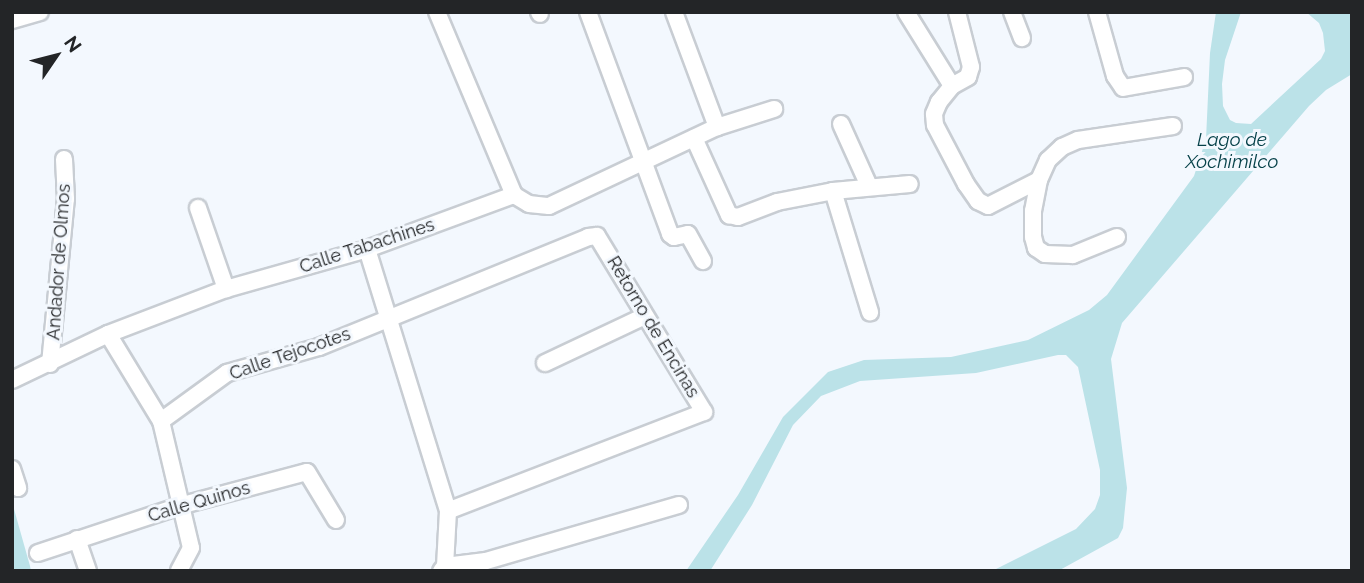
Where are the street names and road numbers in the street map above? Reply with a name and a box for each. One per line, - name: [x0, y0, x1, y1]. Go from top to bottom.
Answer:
- street label: Andador de Olmos: [43, 183, 75, 341]
- street label: Calle Tabachines: [297, 214, 437, 278]
- street label: Retorno de Encinas: [602, 252, 704, 402]
- street label: Calle Tejocotes: [226, 323, 354, 385]
- street label: Calle Quinos: [146, 477, 252, 527]

